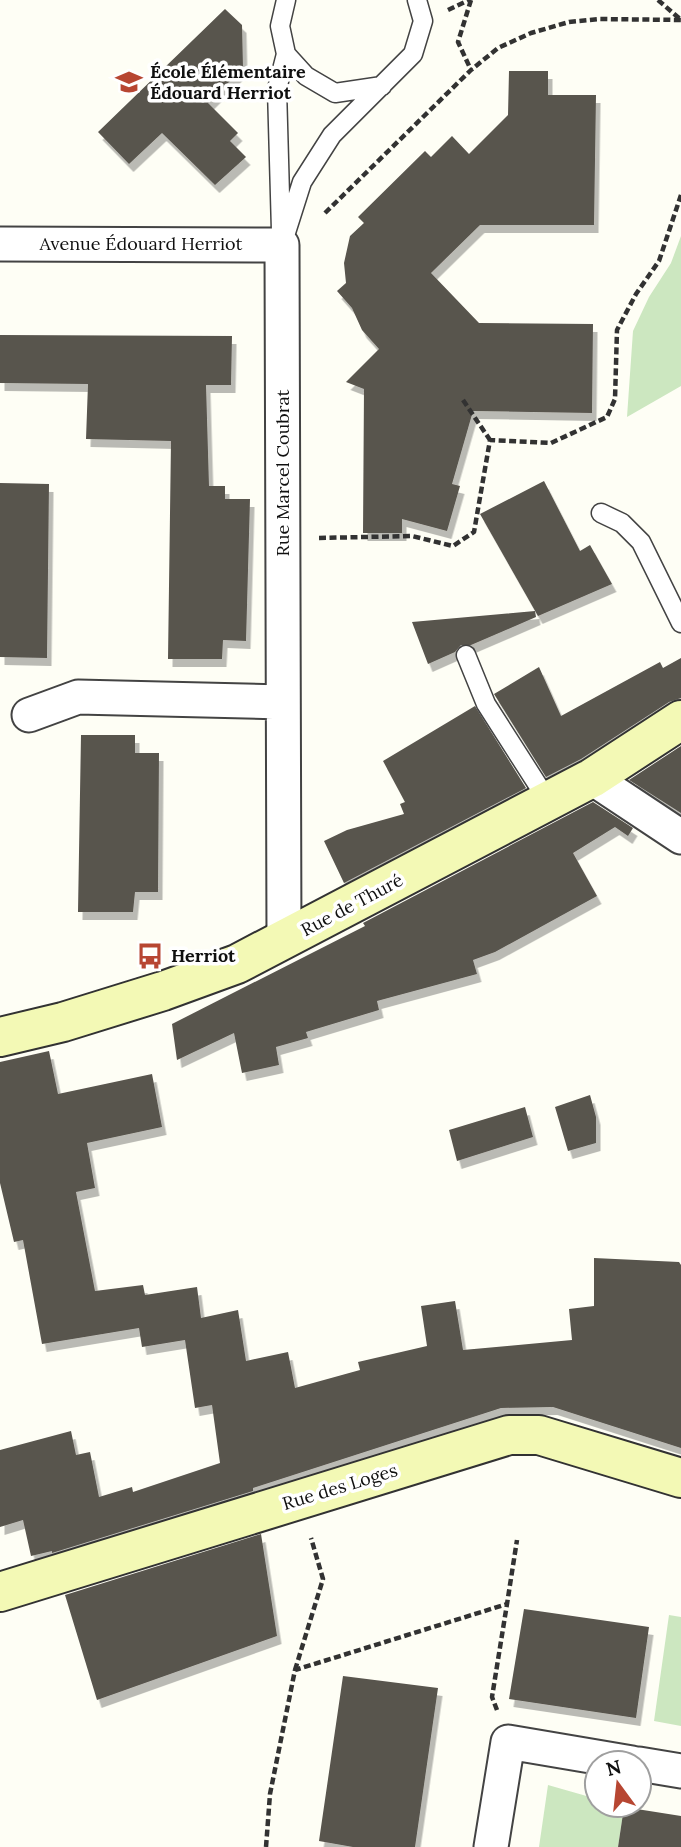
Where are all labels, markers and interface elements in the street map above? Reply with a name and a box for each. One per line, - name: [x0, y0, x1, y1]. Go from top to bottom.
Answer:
- place label: École Élémentaire Édouard Herriot: [150, 60, 306, 104]
- school or university icon: École Élémentaire Édouard Herriot: [114, 67, 144, 97]
- street label: Avenue Édouard Herriot: [38, 232, 243, 255]
- street label: Rue Marcel Coubrat: [271, 389, 294, 557]
- street label: Rue de Thuré: [297, 868, 407, 941]
- bus stop icon: Herriot: [135, 941, 165, 971]
- place label: Herriot: [171, 944, 236, 967]
- street label: Rue des Loges: [280, 1458, 400, 1515]
- north arrow: [583, 1749, 653, 1819]
- text: N: [603, 1754, 624, 1781]

